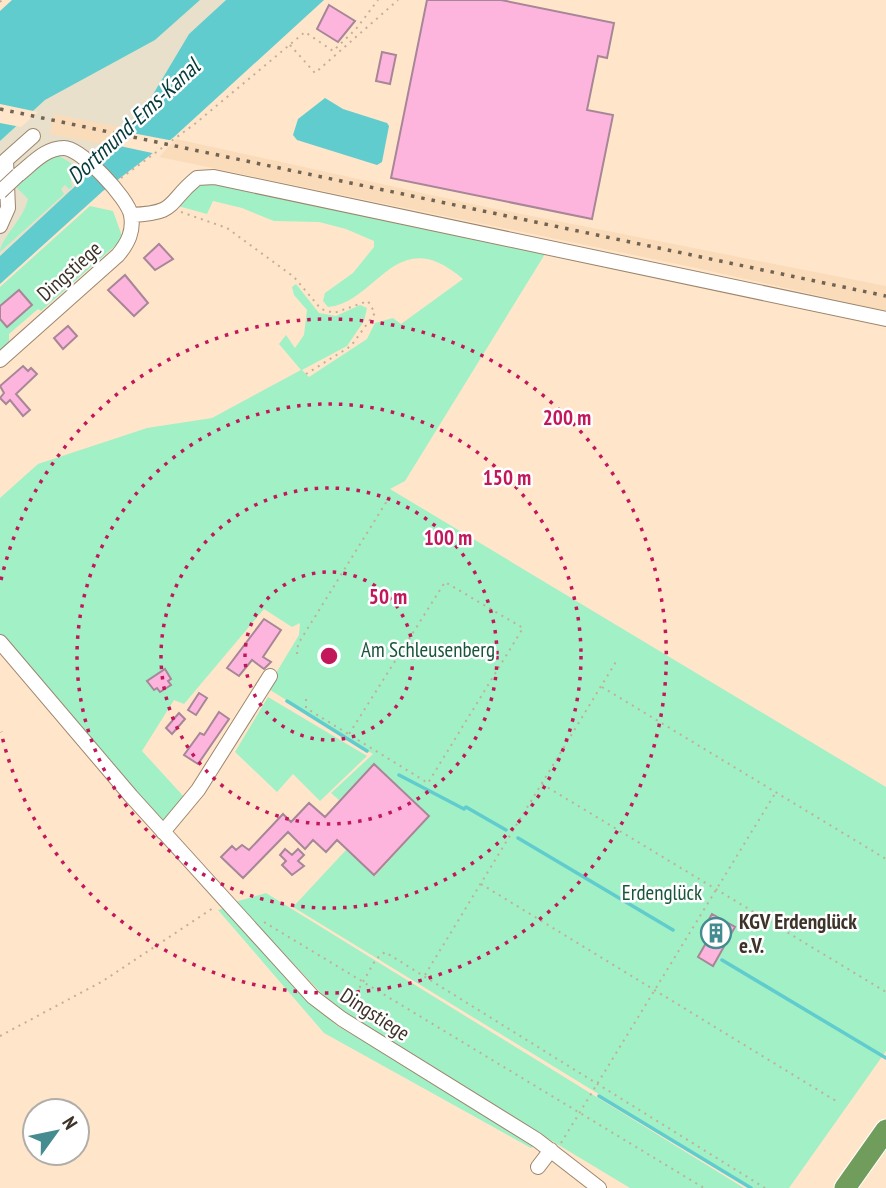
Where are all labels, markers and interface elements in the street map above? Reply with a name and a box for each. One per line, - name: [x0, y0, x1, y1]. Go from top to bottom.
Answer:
- water label: Dortmund-Ems-Kanal: [61, 50, 207, 190]
- street label: Dingstiege: [31, 235, 107, 307]
- text: 200 m: [543, 404, 591, 431]
- text: 150 m: [483, 464, 531, 491]
- text: 100 m: [424, 524, 472, 551]
- text: 50 m: [369, 583, 407, 610]
- park label: Am Schleusenberg: [361, 636, 495, 663]
- centre of rings: [317, 644, 341, 668]
- park label: Erdenglück: [622, 879, 702, 906]
- place label: KGV Erdenglück e.V.: [739, 908, 857, 959]
- building icon: KGV Erdenglück e.V.: [699, 916, 733, 950]
- street label: Dingstiege: [335, 982, 415, 1046]
- north arrow: [21, 1097, 91, 1167]
- text: N: [57, 1112, 83, 1134]

